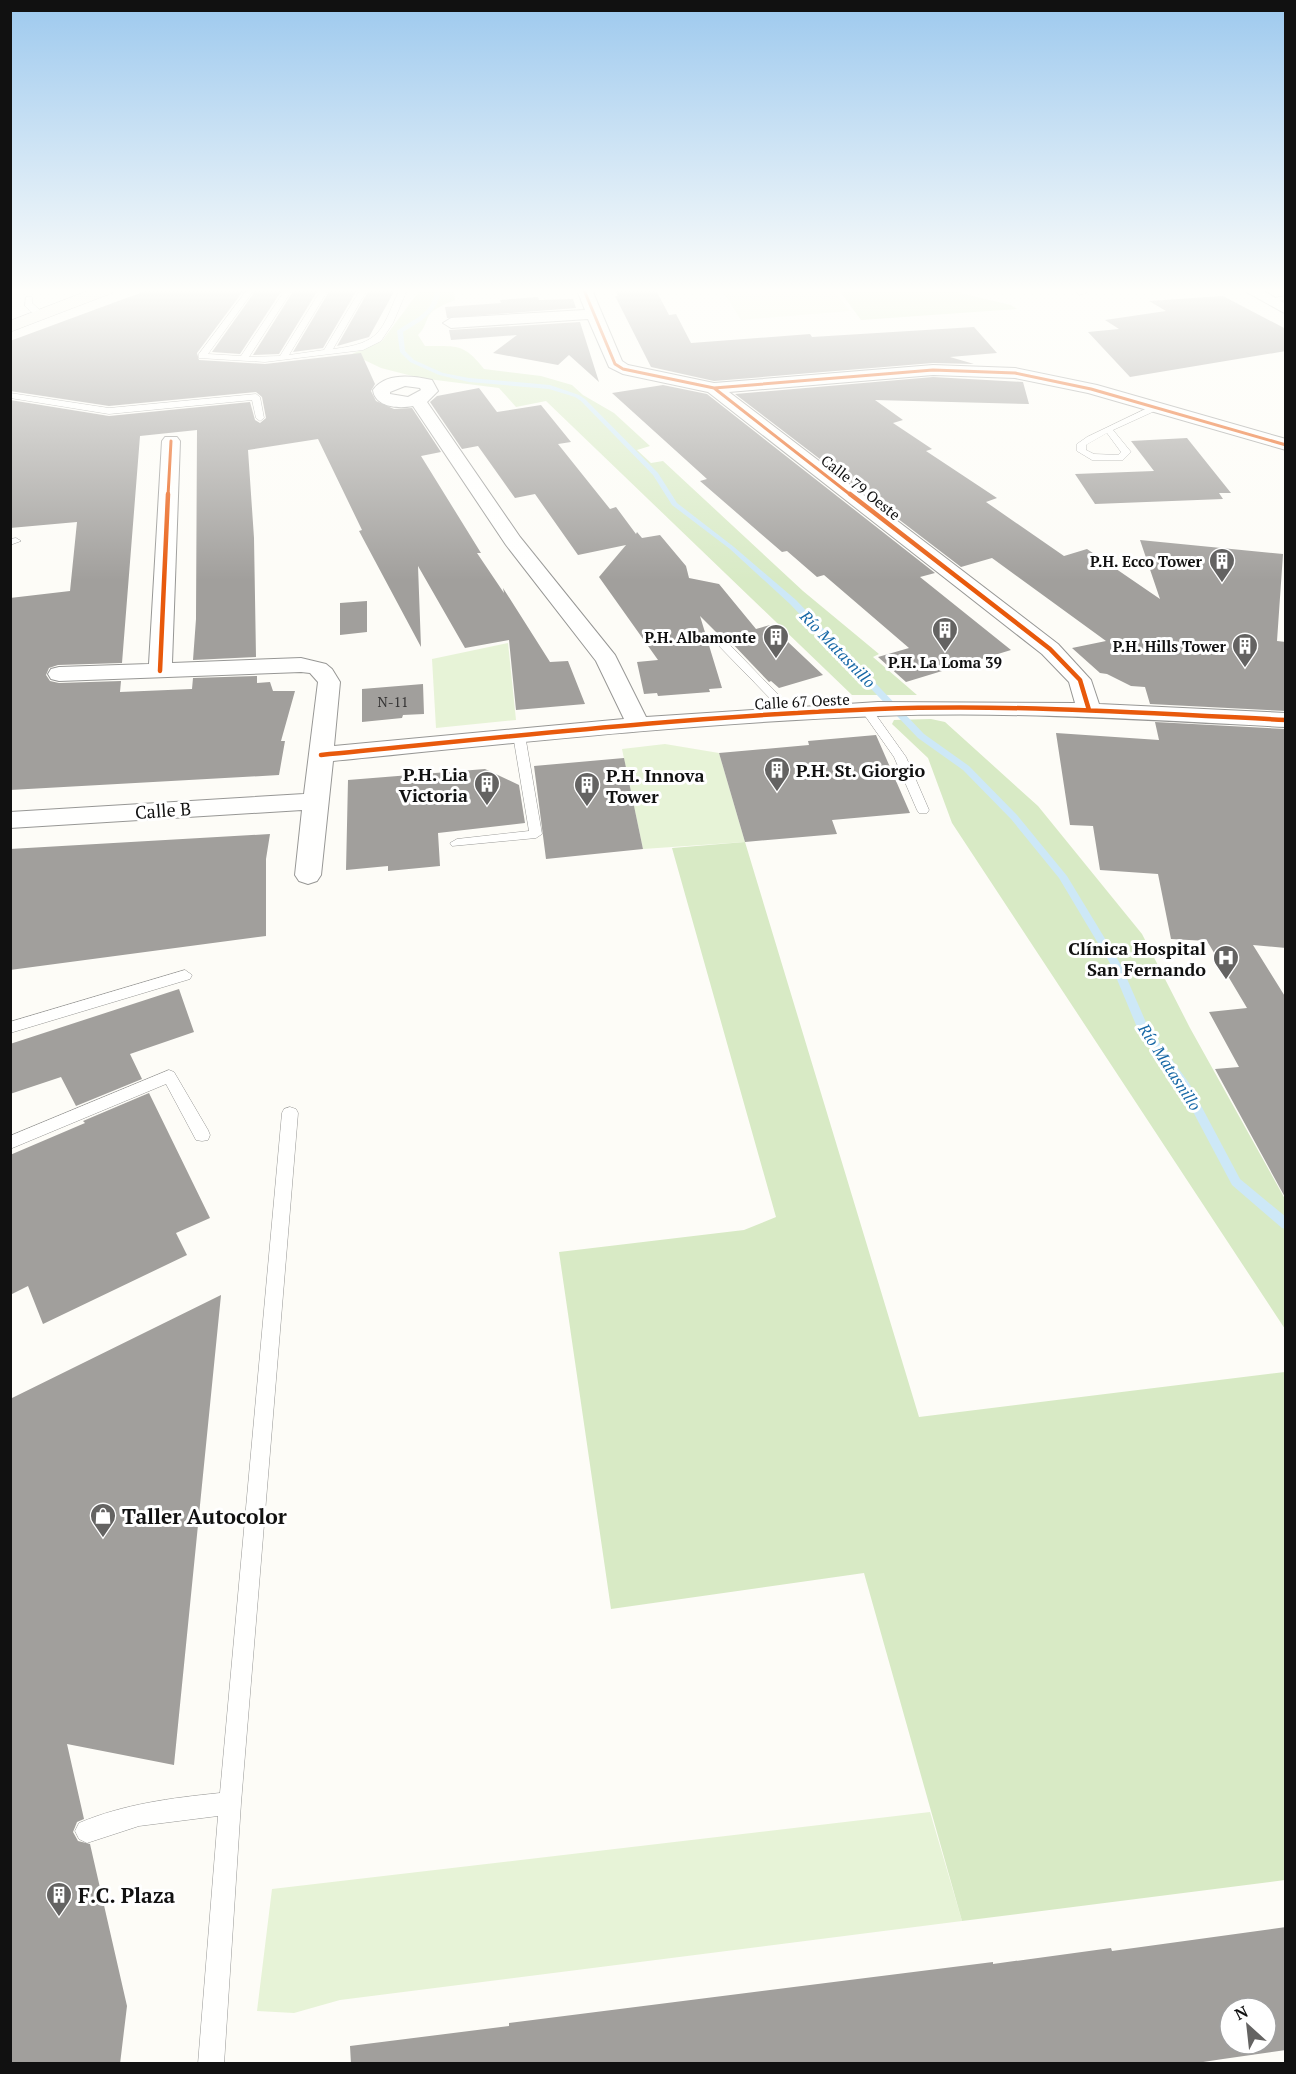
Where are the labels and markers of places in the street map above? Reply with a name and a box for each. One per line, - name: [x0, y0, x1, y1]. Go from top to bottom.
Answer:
- building icon: P.H. Ecco Tower: [1207, 546, 1237, 584]
- place label: P.H. Ecco Tower: [1090, 551, 1203, 571]
- building icon: P.H. La Loma 39: [930, 615, 960, 653]
- building icon: P.H. Albamonte: [761, 622, 791, 660]
- place label: P.H. Albamonte: [645, 627, 756, 647]
- building icon: P.H. Hills Tower: [1230, 631, 1260, 669]
- place label: P.H. Hills Tower: [1113, 636, 1227, 656]
- place label: P.H. La Loma 39: [888, 652, 1002, 672]
- building icon: P.H. St. Giorgio: [762, 755, 792, 793]
- place label: P.H. St. Giorgio: [796, 758, 925, 782]
- place label: P.H. Lia Victoria: [399, 762, 468, 807]
- place label: P.H. Innova Tower: [606, 763, 704, 808]
- building icon: P.H. Lia Victoria: [472, 769, 502, 807]
- building icon: P.H. Innova Tower: [572, 770, 602, 808]
- place label: Clínica Hospital San Fernando: [1068, 936, 1206, 981]
- hospital icon: Clínica Hospital San Fernando: [1211, 943, 1241, 981]
- shop icon: Taller Autocolor: [88, 1501, 118, 1539]
- place label: Taller Autocolor: [122, 1502, 287, 1530]
- building icon: F.C. Plaza: [44, 1880, 74, 1918]
- place label: F.C. Plaza: [78, 1881, 176, 1909]

